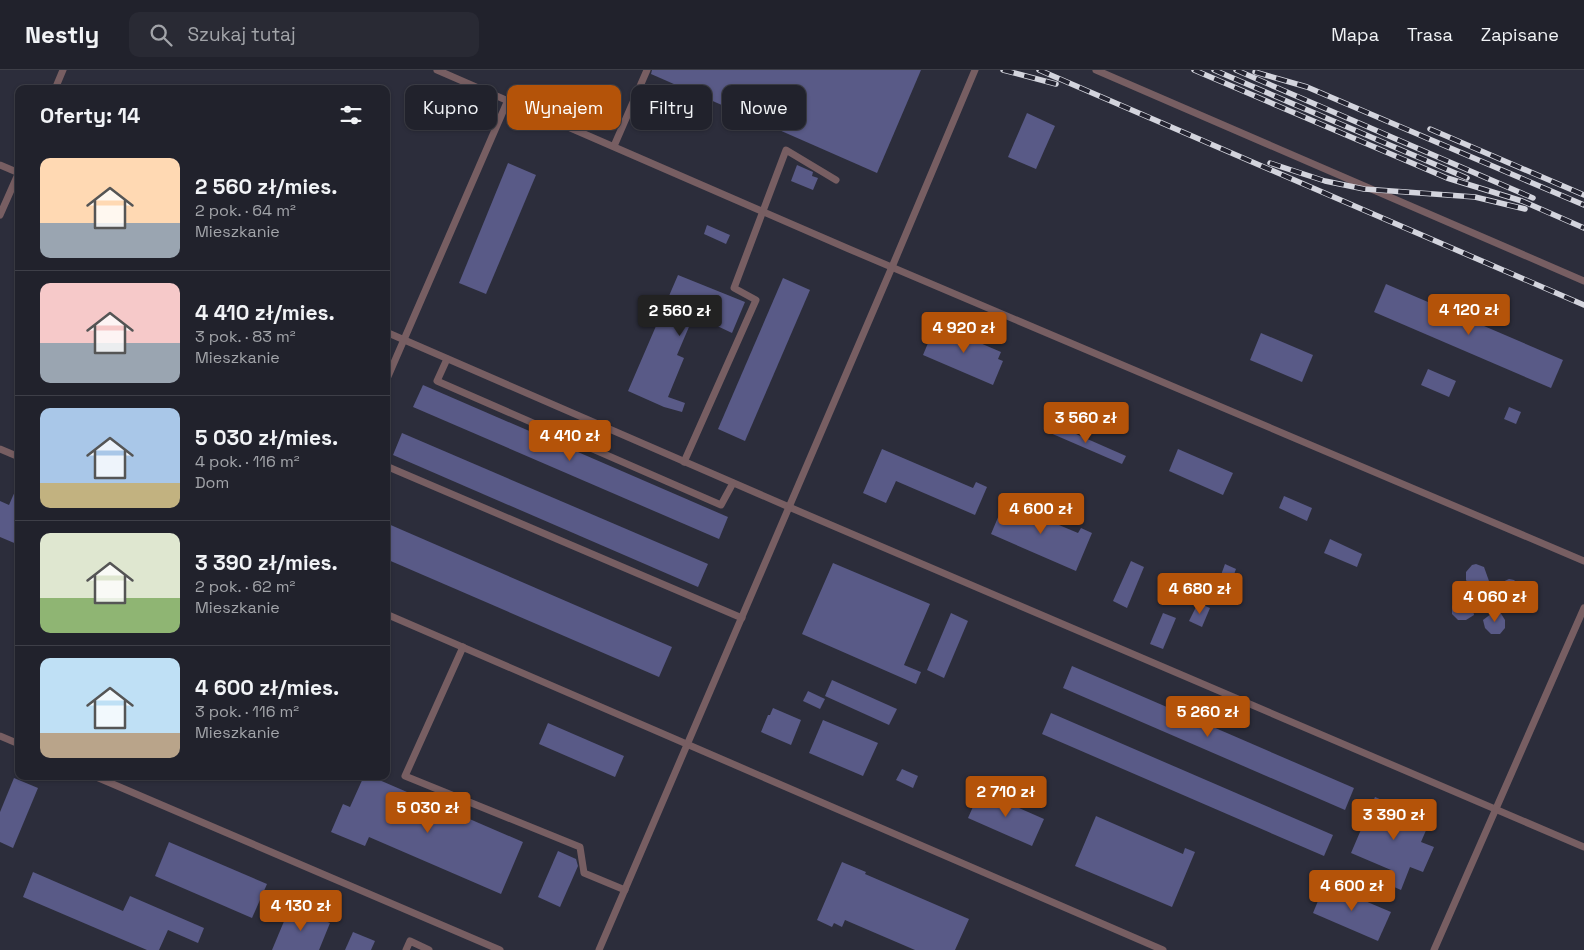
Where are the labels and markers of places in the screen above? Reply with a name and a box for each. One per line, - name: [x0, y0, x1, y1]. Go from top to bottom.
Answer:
- pin: 2 560 zł: [628, 294, 732, 337]
- pin: 4 120 zł: [1417, 294, 1521, 336]
- pin: 4 920 zł: [912, 312, 1016, 354]
- pin: 3 560 zł: [1034, 402, 1138, 444]
- pin: 4 410 zł: [518, 420, 622, 462]
- pin: 4 600 zł: [989, 492, 1093, 535]
- pin: 4 680 zł: [1148, 572, 1252, 615]
- pin: 4 060 zł: [1443, 580, 1547, 623]
- pin: 5 260 zł: [1156, 696, 1260, 738]
- pin: 2 710 zł: [954, 776, 1058, 818]
- pin: 5 030 zł: [376, 792, 480, 834]
- pin: 3 390 zł: [1342, 798, 1446, 841]
- pin: 4 600 zł: [1300, 870, 1404, 912]
- pin: 4 130 zł: [249, 890, 353, 932]

